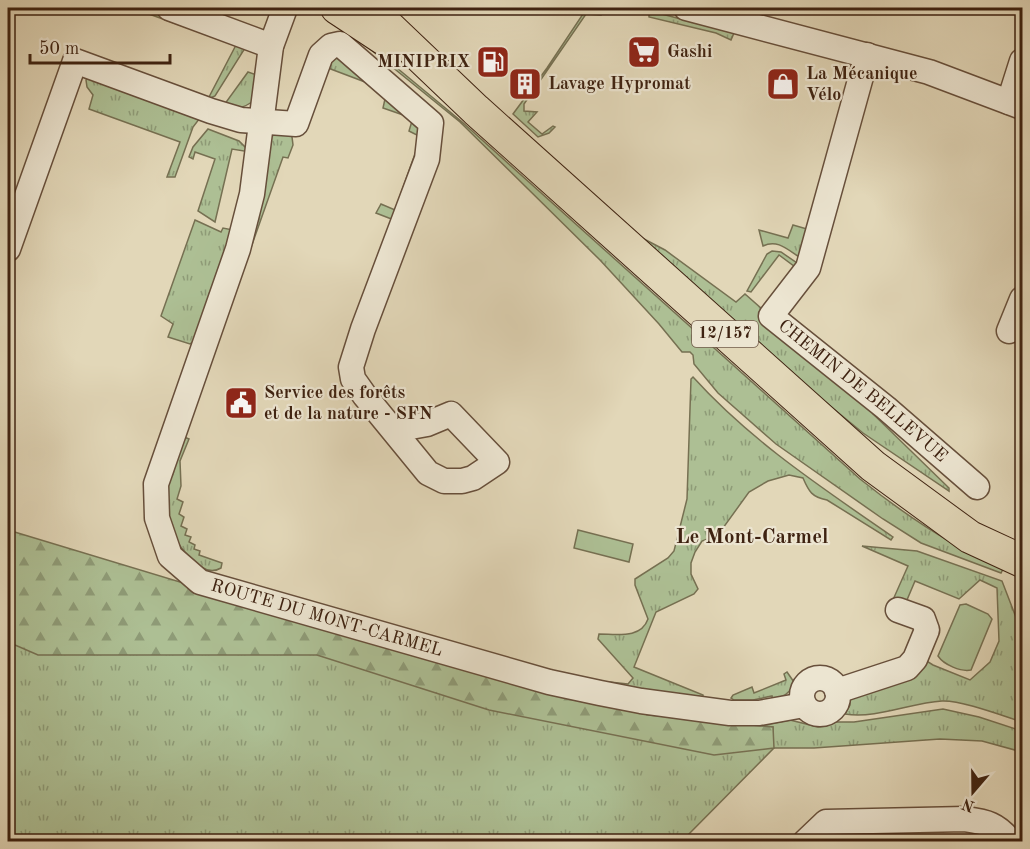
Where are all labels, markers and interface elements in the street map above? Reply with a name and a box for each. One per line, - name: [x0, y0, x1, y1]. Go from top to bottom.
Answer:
- scale bar: [30, 27, 170, 65]
- supermarket icon: Gashi: [626, 34, 662, 70]
- text: 50 m: [39, 40, 79, 58]
- place label: Gashi: [667, 43, 712, 61]
- fuel station icon: MINIPRIX: [475, 44, 511, 80]
- place label: MINIPRIX: [377, 53, 470, 71]
- place label: La Mécanique Vélo: [806, 65, 918, 104]
- building icon: Lavage Hypromat: [507, 66, 543, 102]
- shop icon: La Mécanique Vélo: [765, 66, 801, 102]
- place label: Lavage Hypromat: [548, 75, 691, 93]
- street label: CHEMIN DE BELLEVUE: [775, 316, 951, 466]
- road number: 12/157: [692, 321, 758, 347]
- place label: Service des forêts et de la nature - SFN: [264, 384, 433, 423]
- public building icon: Service des forêts et de la nature - SFN: [223, 385, 259, 421]
- district label: Le Mont-Carmel: [675, 527, 829, 548]
- street label: ROUTE DU MONT-CARMEL: [209, 577, 445, 660]
- north arrow: [943, 762, 1003, 822]
- text: N: [959, 794, 977, 814]

